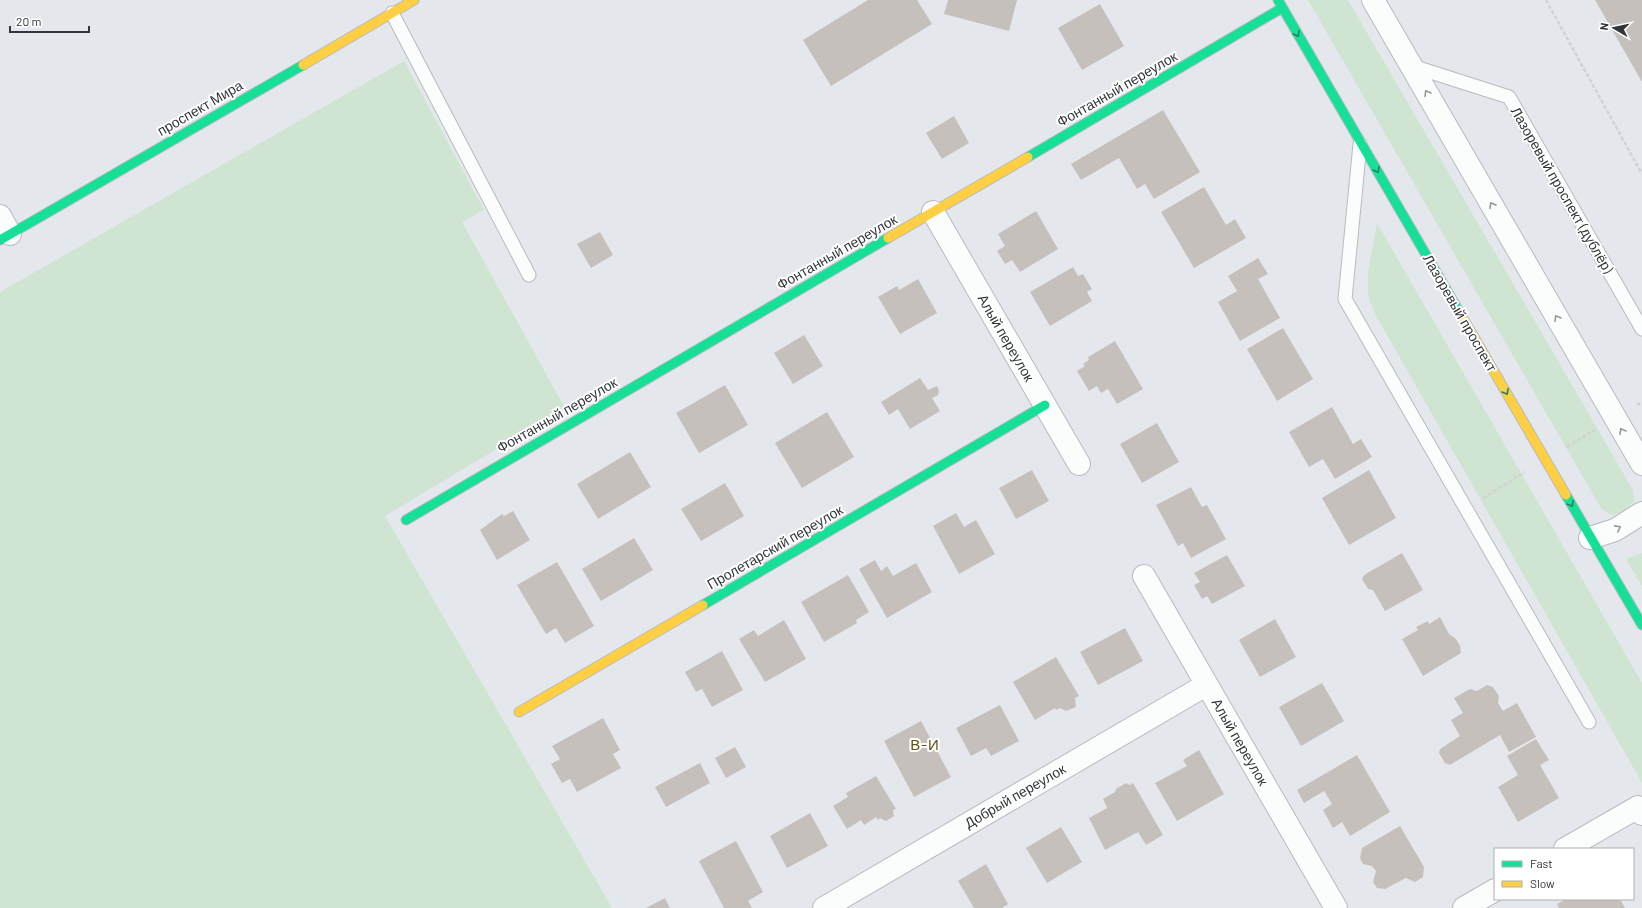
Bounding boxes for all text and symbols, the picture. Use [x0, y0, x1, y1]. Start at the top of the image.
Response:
scale bar [10, 8, 89, 34]
north arrow [1594, 8, 1634, 48]
text: 20 m [16, 14, 42, 28]
text: N [1597, 22, 1611, 31]
one-way arrow [1293, 30, 1300, 37]
street label: Фонтанный переулок [1054, 47, 1181, 130]
street label: проспект Мира [154, 76, 246, 139]
one-way arrow [1425, 90, 1432, 97]
street label: Лазоревый проспект (дублёр) [1508, 104, 1617, 276]
one-way arrow [1372, 166, 1380, 173]
one-way arrow [1490, 202, 1497, 210]
street label: Фонтанный переулок [774, 210, 901, 293]
street label: Лазоревый проспект [1420, 251, 1501, 375]
street label: Алый переулок [975, 291, 1039, 385]
one-way arrow [1555, 315, 1562, 322]
street label: Фонтанный переулок [494, 373, 621, 456]
one-way arrow [1501, 388, 1508, 395]
one-way arrow [1620, 428, 1627, 435]
street label: Пролетарский переулок [704, 500, 846, 592]
one-way arrow [1566, 500, 1573, 507]
one-way arrow [1613, 526, 1621, 533]
street label: Алый переулок [1209, 695, 1273, 789]
district label: В-И [910, 735, 940, 753]
street label: Добрый переулок [961, 759, 1069, 831]
legend [1494, 848, 1634, 900]
text: Fast [1530, 856, 1553, 870]
text: Slow [1530, 876, 1555, 890]

